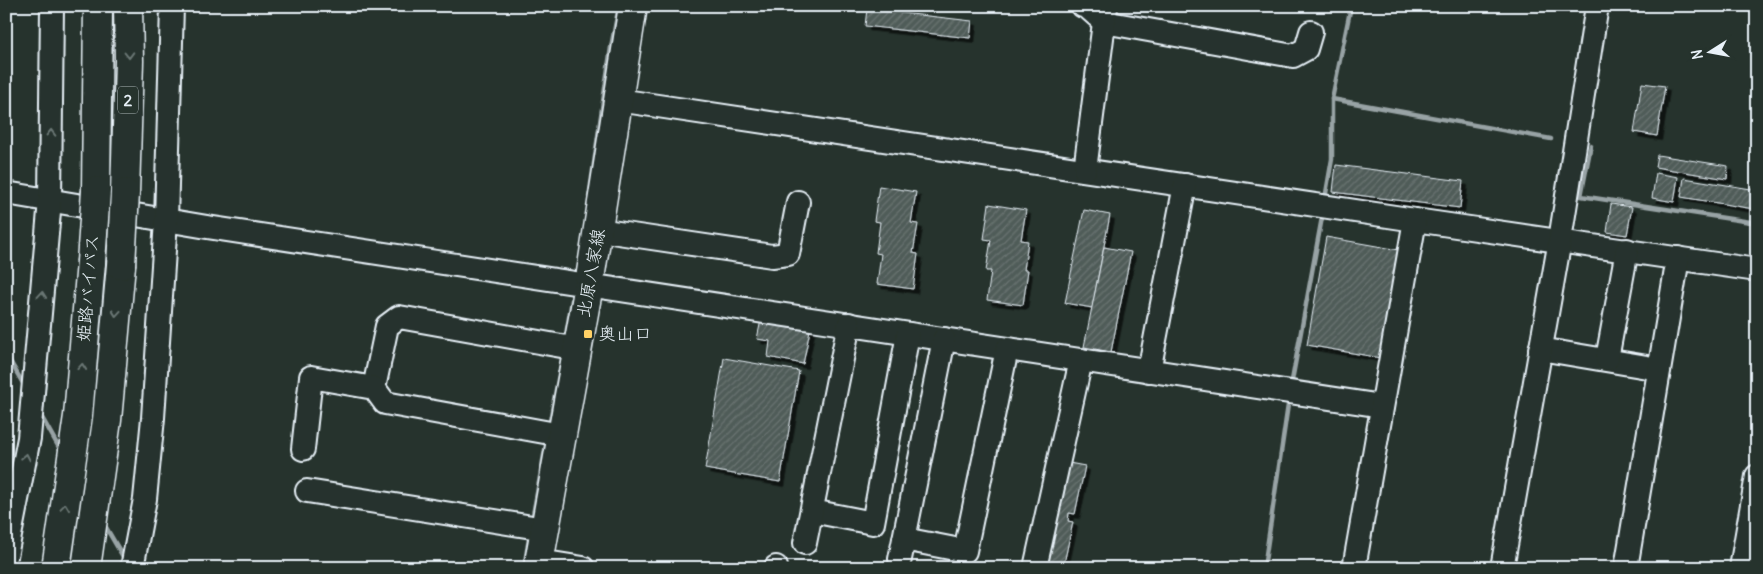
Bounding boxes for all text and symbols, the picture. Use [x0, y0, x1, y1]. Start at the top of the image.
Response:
north arrow [1686, 28, 1736, 78]
text: N [1687, 48, 1707, 61]
one-way arrow [124, 52, 134, 59]
road number: 2 [118, 86, 138, 114]
one-way arrow [46, 129, 56, 136]
street label: 北原八家線 [571, 227, 610, 319]
street label: 姫路バイパス [71, 233, 104, 343]
one-way arrow [36, 291, 47, 299]
one-way arrow [111, 310, 122, 318]
place label: 奥山口 [598, 322, 652, 345]
marker: 奥山口 [582, 328, 594, 340]
one-way arrow [76, 363, 87, 371]
one-way arrow [20, 452, 31, 461]
one-way arrow [60, 503, 70, 511]

